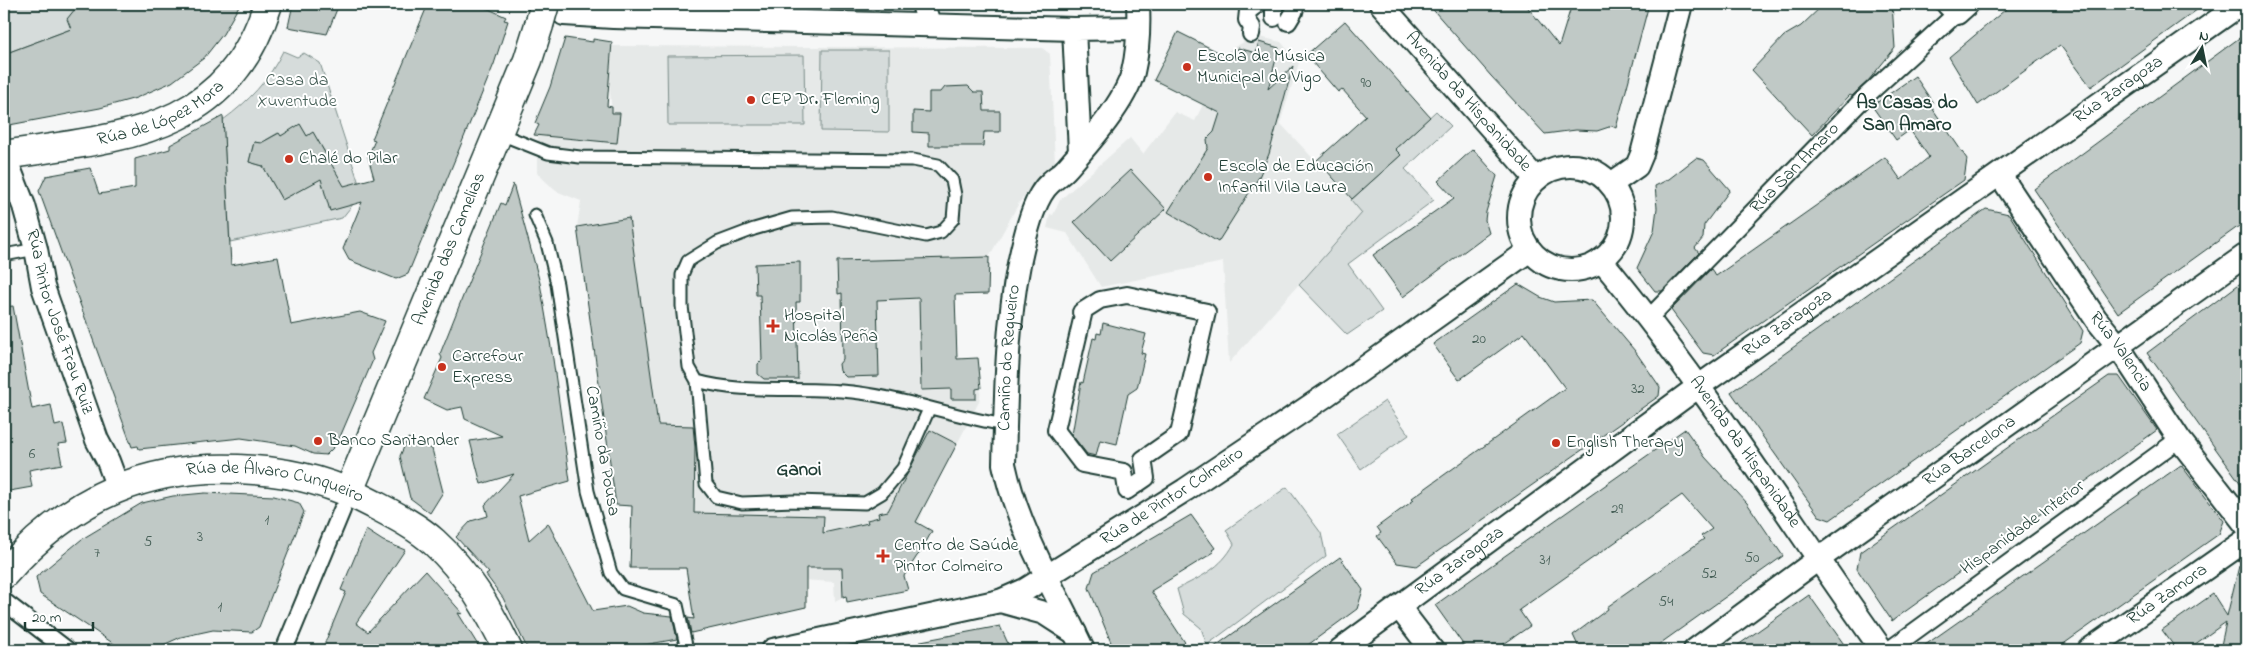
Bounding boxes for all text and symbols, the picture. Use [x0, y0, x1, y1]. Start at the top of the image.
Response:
north arrow [2178, 22, 2228, 72]
street label: Avenida da Hispanidade [1398, 26, 1538, 179]
text: N [2198, 26, 2210, 48]
place label: Escola de Música Municipal de Vigo [1197, 44, 1325, 92]
street label: Rúa Zaragoza [2068, 50, 2169, 131]
marker: Escola de Música Municipal de Vigo [1181, 61, 1193, 73]
park label: Casa da Xuventude [257, 68, 338, 115]
house number: 90 [1361, 72, 1372, 94]
street label: Rúa de López Mora [95, 75, 231, 153]
place label: CEP Dr. Fleming [761, 87, 880, 114]
district label: As Casas do San Amaro [1856, 90, 1958, 139]
marker: CEP Dr. Fleming [745, 94, 757, 106]
street label: Rúa San Amaro [1744, 117, 1846, 220]
place label: Chalé do Pilar [299, 146, 398, 172]
marker: Chalé do Pilar [283, 153, 295, 165]
place label: Escola de Educación Infantil Vila Laura [1218, 154, 1373, 201]
street label: Avenida das Camelias [406, 169, 493, 330]
marker: Escola de Educación Infantil Vila Laura [1202, 171, 1214, 183]
street label: Rúa Pintor José Frau Ruiz [18, 226, 100, 418]
street label: Camiño do Regueiro [992, 283, 1028, 431]
street label: Rúa Zaragoza [1737, 283, 1838, 364]
place label: Hospital Nicolás Peña [784, 303, 878, 350]
street label: Rúa Valencia [2082, 307, 2158, 397]
marker: Hospital Nicolás Peña [766, 319, 780, 333]
house number: 20 [1472, 328, 1486, 350]
place label: Carrefour Express [452, 344, 524, 391]
marker: Carrefour Express [436, 361, 448, 373]
street label: Avenida da Hispanidade [1682, 371, 1807, 534]
house number: 32 [1631, 378, 1645, 400]
street label: Camiño da Pousa [578, 384, 626, 518]
street label: Rúa Barcelona [1918, 409, 2022, 494]
place label: Banco Santander [327, 428, 460, 454]
place label: English Therapy [1566, 430, 1684, 457]
marker: Banco Santander [312, 435, 324, 447]
marker: English Therapy [1550, 437, 1562, 449]
street label: Rúa de Pintor Colmeiro [1096, 441, 1249, 553]
house number: 6 [29, 443, 36, 465]
street label: Rúa de Álvaro Cunqueiro [185, 456, 368, 510]
district label: Ganoi [777, 457, 821, 484]
street label: Hispanidade Interior [1955, 474, 2091, 582]
house number: 29 [1611, 498, 1623, 520]
house number: 1 [265, 509, 270, 531]
street label: Rúa Zaragoza [1410, 520, 1510, 603]
house number: 3 [197, 526, 203, 548]
house number: 5 [144, 531, 153, 553]
place label: Centro de Saúde Pintor Colmeiro [894, 533, 1020, 580]
house number: 7 [94, 542, 100, 564]
house number: 50 [1744, 547, 1760, 569]
marker: Centro de Saúde Pintor Colmeiro [876, 549, 890, 563]
house number: 31 [1540, 549, 1551, 571]
street label: Rúa Zamora [2122, 558, 2213, 632]
house number: 52 [1701, 563, 1718, 585]
house number: 54 [1659, 591, 1673, 613]
house number: 1 [218, 596, 223, 618]
scale bar [25, 599, 92, 631]
text: 20 m [32, 607, 62, 629]

